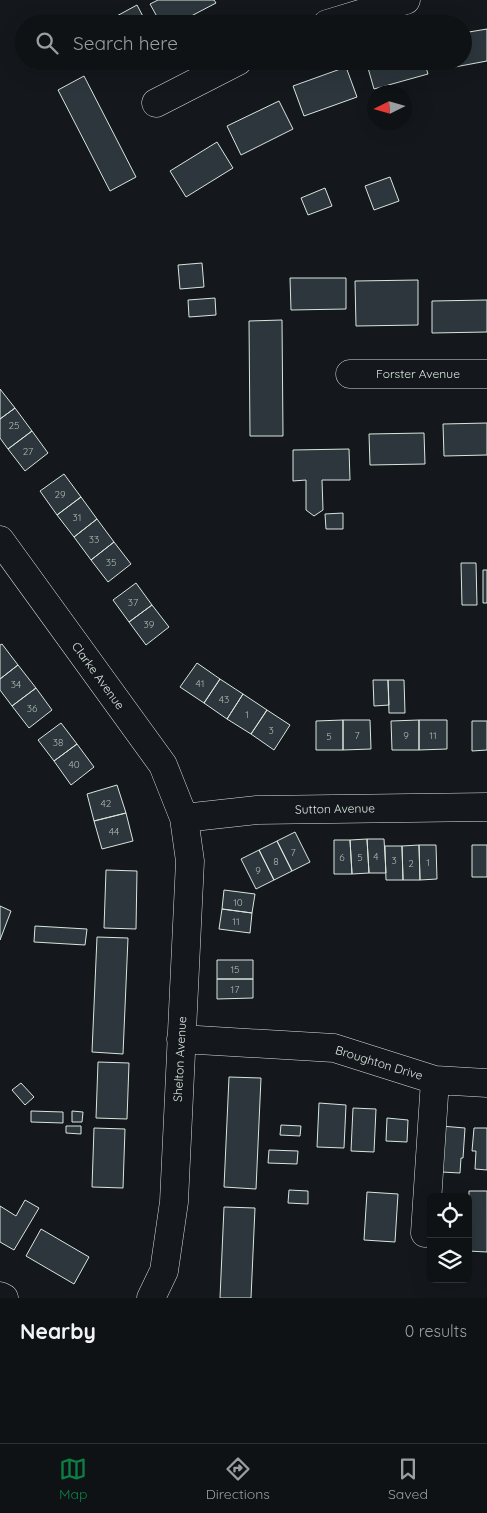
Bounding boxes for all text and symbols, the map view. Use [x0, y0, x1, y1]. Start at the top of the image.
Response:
search box [15, 15, 472, 70]
icon: search [33, 29, 61, 57]
text: Search here [73, 31, 178, 55]
north arrow [367, 85, 412, 130]
street label: Forster Avenue [376, 366, 460, 381]
house number: 25 [9, 419, 20, 432]
house number: 27 [23, 445, 33, 458]
house number: 29 [54, 488, 66, 501]
house number: 31 [73, 511, 81, 524]
house number: 33 [89, 533, 99, 546]
house number: 35 [106, 556, 116, 569]
house number: 37 [128, 596, 138, 609]
house number: 39 [144, 618, 155, 631]
street label: Clarke Avenue [69, 639, 128, 713]
house number: 41 [196, 677, 204, 690]
house number: 34 [11, 678, 21, 691]
house number: 43 [219, 693, 229, 706]
house number: 36 [27, 702, 38, 715]
house number: 1 [245, 708, 249, 721]
house number: 3 [268, 724, 274, 737]
house number: 7 [354, 729, 360, 742]
house number: 9 [403, 729, 409, 742]
house number: 11 [429, 729, 437, 742]
house number: 5 [326, 730, 332, 743]
house number: 38 [53, 736, 63, 749]
house number: 40 [68, 758, 80, 771]
house number: 42 [101, 797, 112, 810]
street label: Sutton Avenue [295, 800, 375, 817]
house number: 44 [109, 825, 119, 838]
house number: 7 [290, 846, 296, 859]
house number: 4 [373, 850, 379, 863]
house number: 6 [339, 851, 345, 864]
house number: 5 [357, 851, 363, 864]
house number: 3 [391, 854, 397, 867]
house number: 8 [273, 855, 279, 868]
house number: 1 [426, 856, 430, 869]
house number: 2 [408, 857, 414, 870]
house number: 9 [255, 864, 261, 877]
house number: 10 [233, 896, 243, 909]
house number: 11 [232, 915, 240, 928]
house number: 15 [230, 963, 240, 976]
house number: 17 [231, 983, 239, 996]
street label: Shelton Avenue [170, 1016, 189, 1102]
street label: Broughton Drive [334, 1042, 425, 1083]
map controls [427, 1193, 472, 1283]
button: locate [427, 1193, 472, 1238]
button: layers [427, 1238, 472, 1283]
text: Nearby [20, 1318, 96, 1344]
text: 0 results [405, 1321, 467, 1341]
tab: Map [59, 1455, 88, 1503]
tab: Directions [206, 1455, 270, 1503]
tab: Saved [388, 1455, 428, 1503]

